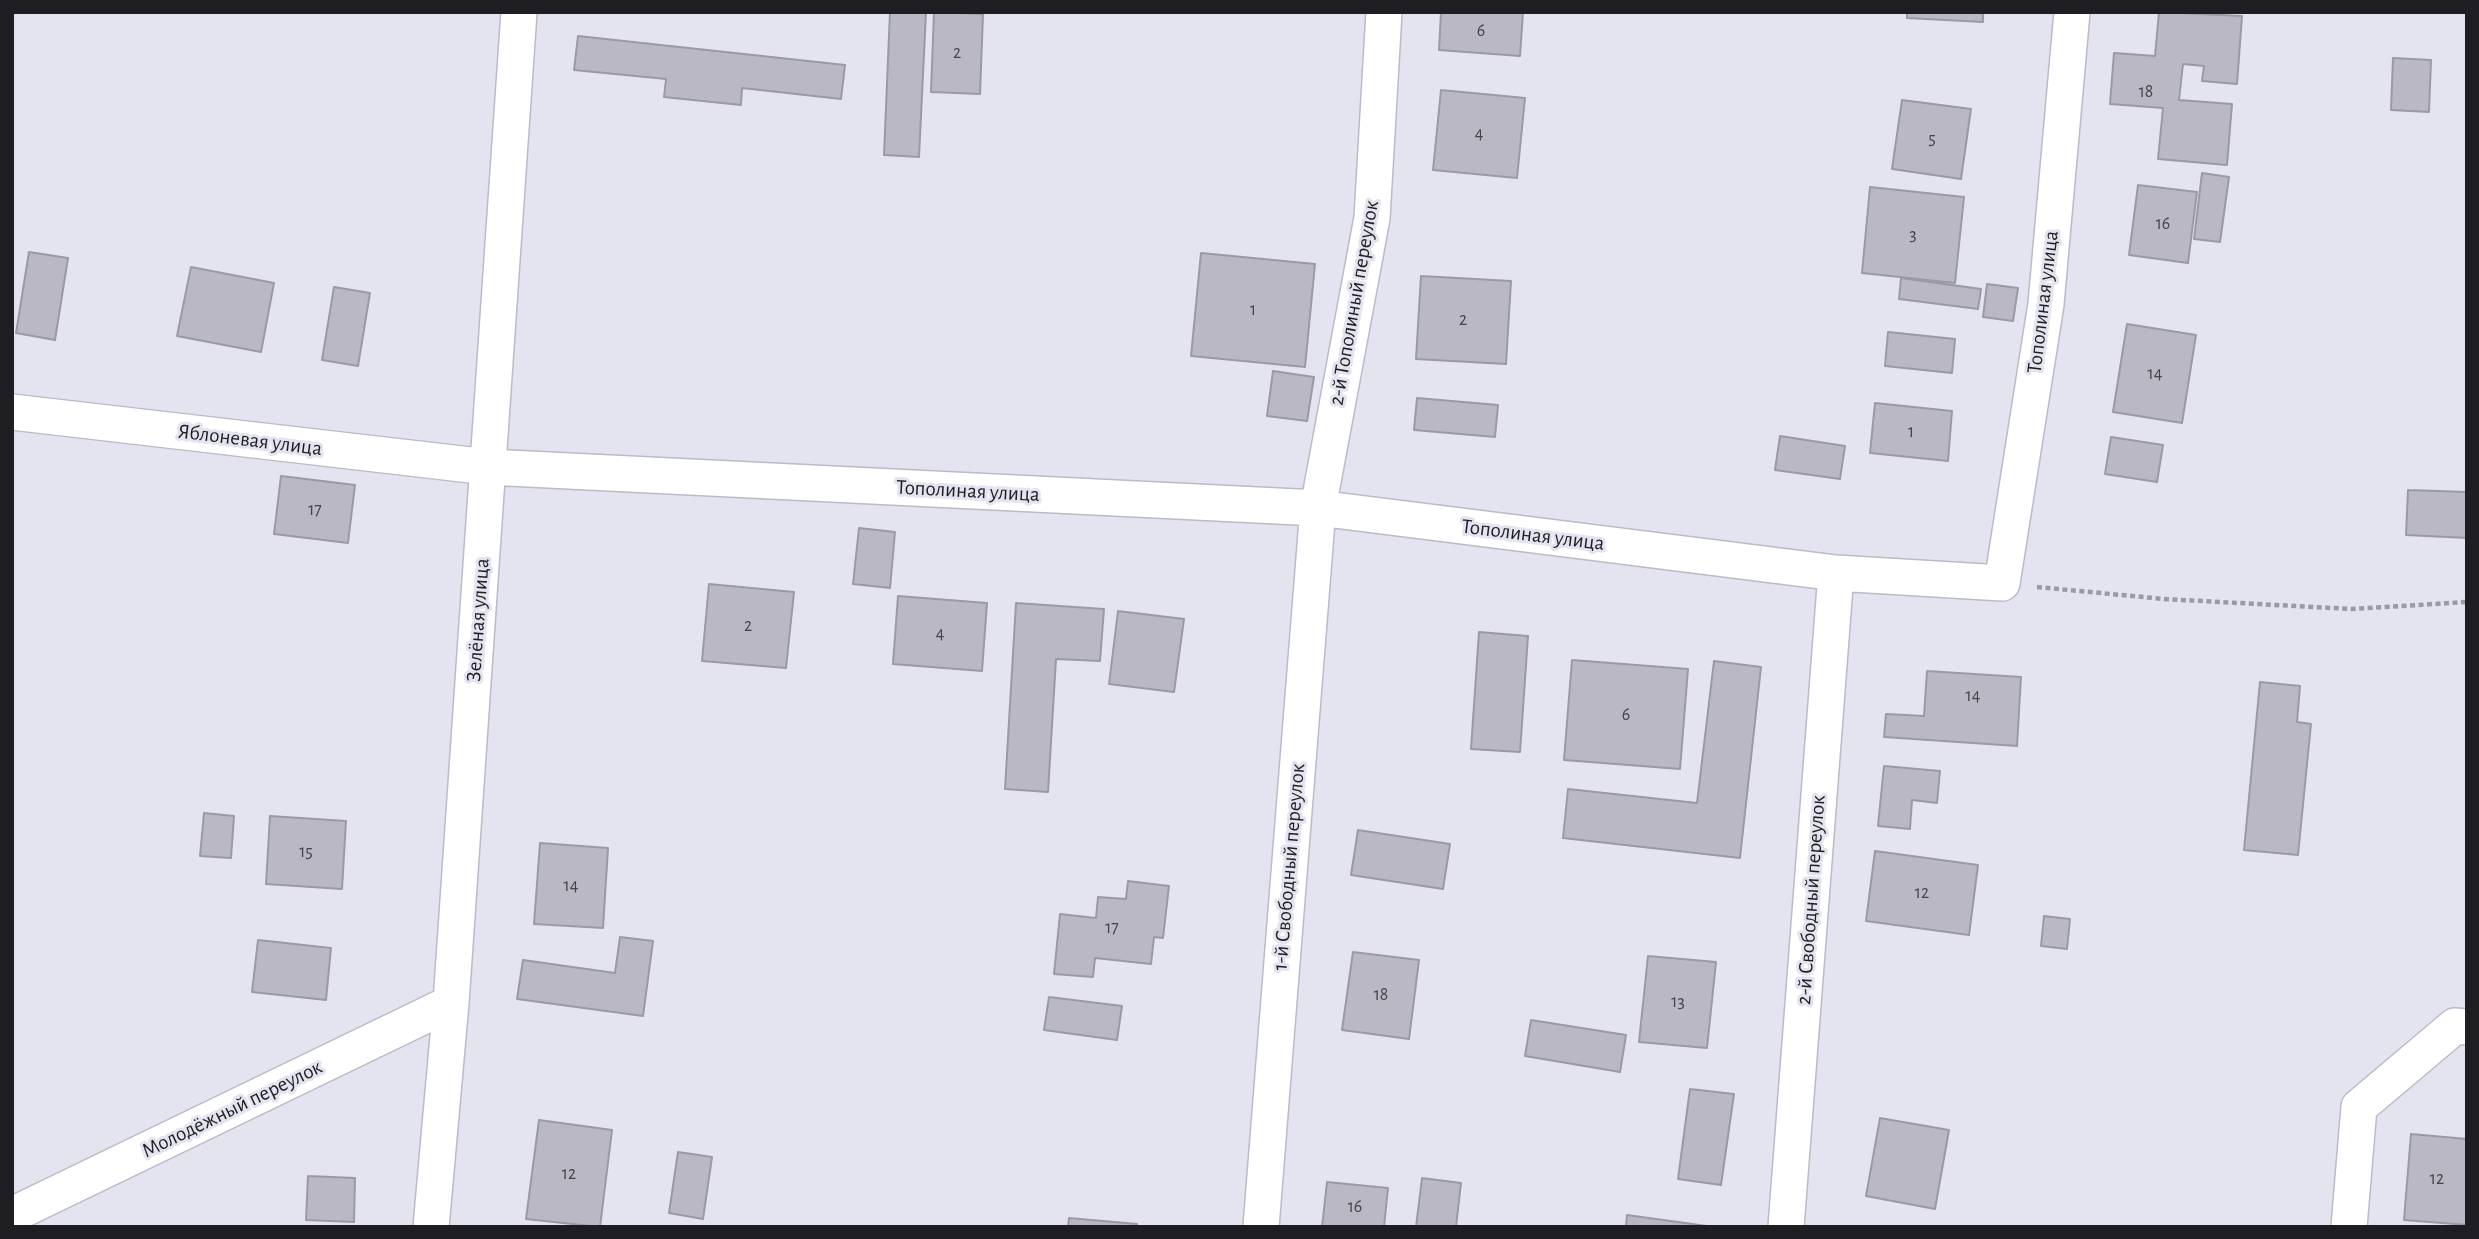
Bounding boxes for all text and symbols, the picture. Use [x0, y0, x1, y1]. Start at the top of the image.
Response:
house number: 6 [1477, 20, 1485, 42]
house number: 2 [953, 42, 961, 64]
house number: 18 [2139, 81, 2153, 103]
house number: 4 [1475, 123, 1483, 145]
house number: 5 [1928, 128, 1936, 150]
street label: 2-й Тополиный переулок [1324, 199, 1384, 407]
house number: 16 [2156, 213, 2170, 235]
house number: 3 [1909, 224, 1917, 246]
street label: Тополиная улица [2022, 229, 2064, 375]
house number: 1 [1250, 299, 1256, 321]
house number: 2 [1459, 309, 1467, 331]
house number: 14 [2148, 363, 2162, 385]
street label: Яблоневая улица [177, 419, 323, 461]
house number: 1 [1908, 421, 1914, 443]
street label: Тополиная улица [896, 475, 1040, 507]
house number: 17 [308, 499, 322, 521]
street label: Тополиная улица [1460, 514, 1606, 556]
street label: Зелёная улица [461, 557, 495, 683]
house number: 2 [744, 615, 752, 637]
house number: 4 [936, 623, 944, 645]
house number: 14 [1966, 685, 1980, 707]
house number: 6 [1622, 704, 1630, 726]
street label: 1-й Свободный переулок [1267, 763, 1311, 971]
street label: 2-й Свободный переулок [1791, 794, 1831, 1006]
house number: 15 [299, 841, 313, 863]
house number: 14 [564, 875, 578, 897]
house number: 12 [1915, 882, 1929, 904]
house number: 17 [1105, 917, 1119, 939]
house number: 18 [1374, 984, 1388, 1006]
house number: 13 [1671, 991, 1685, 1013]
street label: Молодёжный переулок [138, 1054, 326, 1164]
house number: 12 [562, 1163, 576, 1185]
house number: 12 [2430, 1168, 2444, 1190]
house number: 16 [1348, 1196, 1362, 1218]

